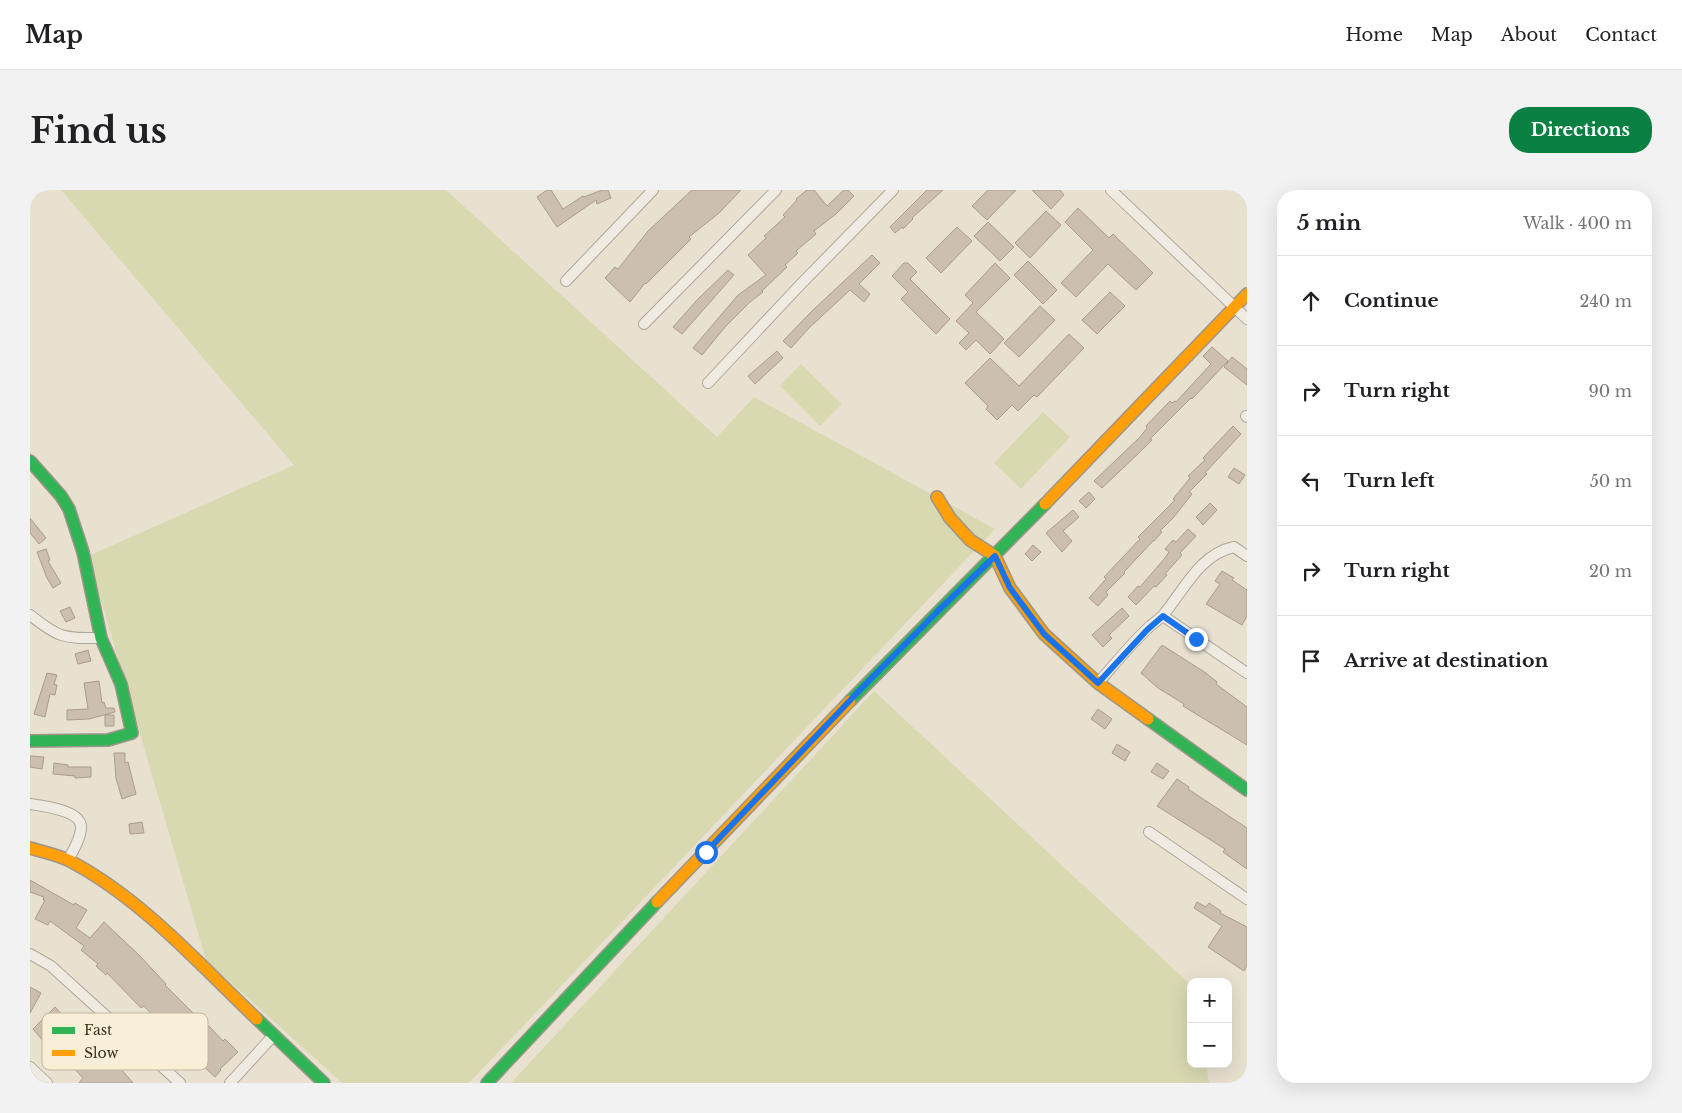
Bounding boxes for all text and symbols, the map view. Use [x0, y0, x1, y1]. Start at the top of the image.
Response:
text: Map [25, 20, 83, 49]
text: Home [1345, 24, 1403, 46]
text: Map [1431, 24, 1473, 46]
text: About [1501, 24, 1557, 46]
text: Contact [1585, 24, 1657, 46]
button: Directions [1509, 107, 1652, 153]
text: Find us [30, 109, 167, 152]
text: 5 min [1297, 210, 1361, 236]
text: Walk · 400 m [1523, 213, 1632, 233]
icon: ahead [1297, 287, 1325, 315]
text: Continue [1344, 289, 1439, 312]
text: 240 m [1580, 291, 1632, 311]
icon: right [1297, 377, 1325, 405]
text: Turn right [1344, 379, 1450, 402]
text: 90 m [1589, 381, 1632, 401]
icon: left [1297, 467, 1325, 495]
text: Turn left [1344, 469, 1435, 492]
text: 50 m [1590, 471, 1632, 491]
icon: right [1297, 557, 1325, 585]
text: Turn right [1344, 559, 1450, 582]
text: 20 m [1589, 561, 1632, 581]
route end [1185, 628, 1208, 651]
icon: arrive [1297, 647, 1325, 675]
text: Arrive at destination [1344, 649, 1548, 672]
route start [695, 841, 718, 864]
map controls [1187, 978, 1232, 1068]
button: + [1187, 978, 1232, 1023]
legend [42, 1013, 208, 1070]
text: Fast [84, 1021, 113, 1039]
button: − [1187, 1023, 1232, 1068]
text: Slow [84, 1044, 118, 1062]

